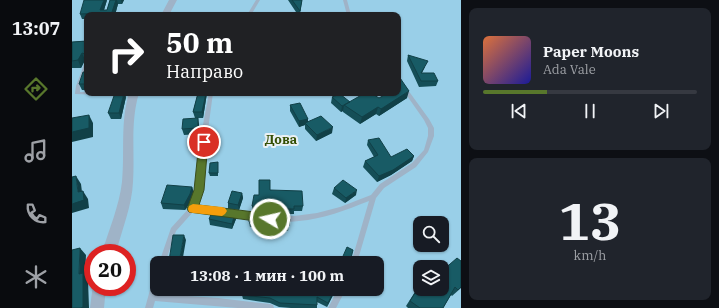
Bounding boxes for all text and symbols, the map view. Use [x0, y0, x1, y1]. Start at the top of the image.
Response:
text: 13:07 [12, 17, 60, 40]
text: 50 m [166, 24, 233, 61]
icon: right [100, 28, 152, 80]
text: Paper Moons [543, 42, 639, 61]
text: Направо [166, 60, 243, 83]
text: Ada Vale [543, 61, 596, 78]
icon: directions [22, 75, 50, 103]
icon: previous [508, 100, 530, 122]
icon: pause [579, 100, 601, 122]
icon: next [650, 100, 672, 122]
pin [187, 125, 221, 159]
icon: arrive [193, 131, 215, 153]
district label: Дова [265, 131, 298, 148]
icon: music [22, 137, 50, 165]
text: 13 [559, 187, 621, 254]
position arrow [249, 198, 291, 240]
icon: phone [22, 200, 50, 228]
map controls [413, 216, 449, 296]
button: search [413, 216, 449, 252]
speed limit sign: 20 [84, 244, 136, 296]
text: km/h [574, 247, 606, 264]
button: layers [413, 260, 449, 296]
icon: climate [22, 263, 50, 291]
text: 13:08 · 1 мин · 100 m [190, 266, 344, 285]

